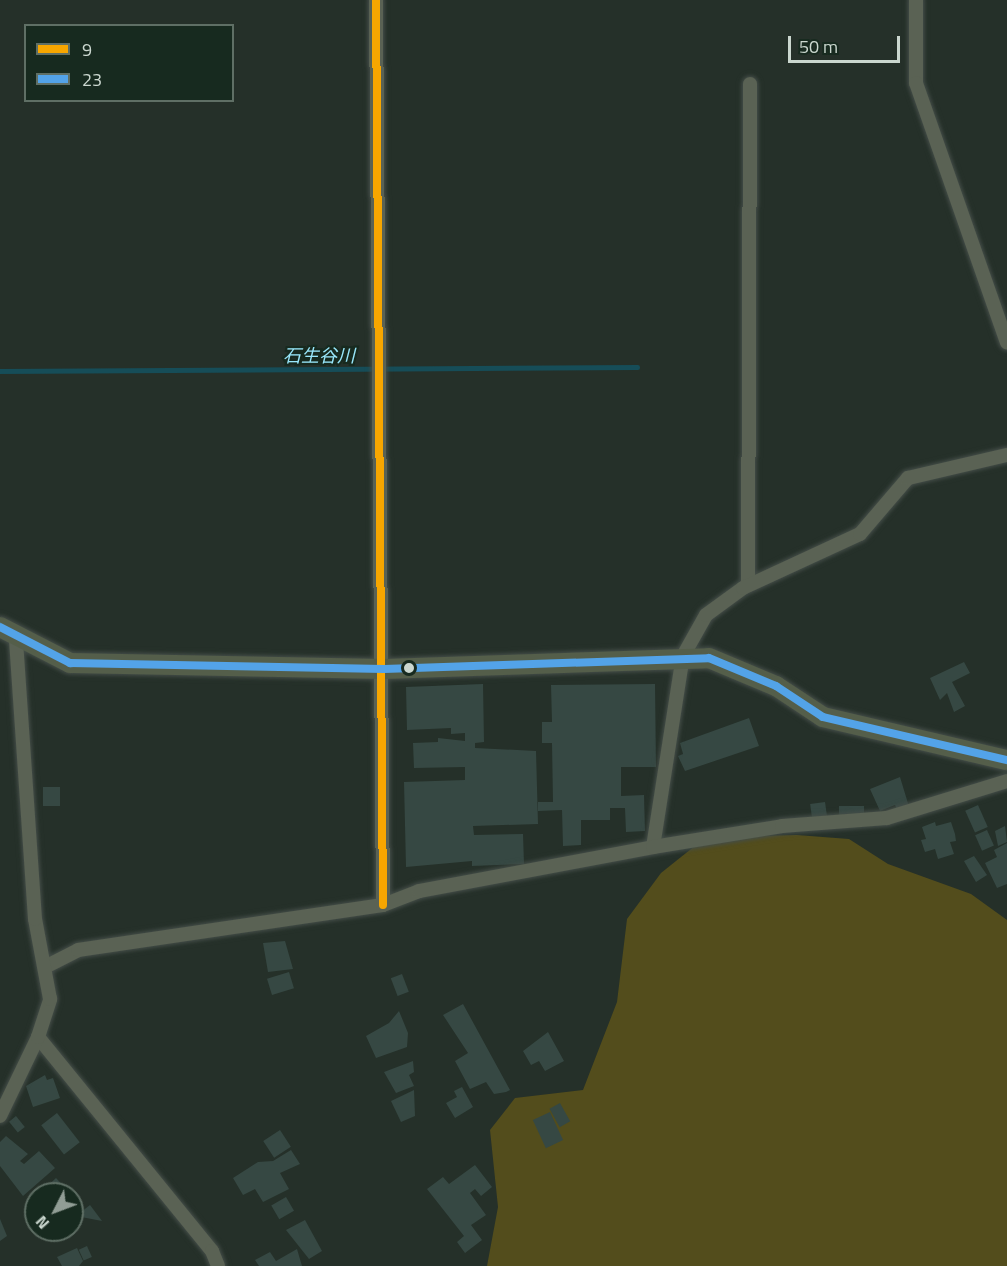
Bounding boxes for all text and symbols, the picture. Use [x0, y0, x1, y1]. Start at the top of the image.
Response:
legend [24, 24, 234, 102]
scale bar [791, 24, 904, 62]
text: 50 m [799, 33, 838, 60]
text: 9 [82, 36, 92, 63]
text: 23 [82, 66, 102, 93]
water label: 石生谷川 [283, 345, 355, 367]
unlabelled marker [403, 662, 415, 674]
north arrow [24, 1182, 84, 1242]
text: N [29, 1211, 55, 1235]

